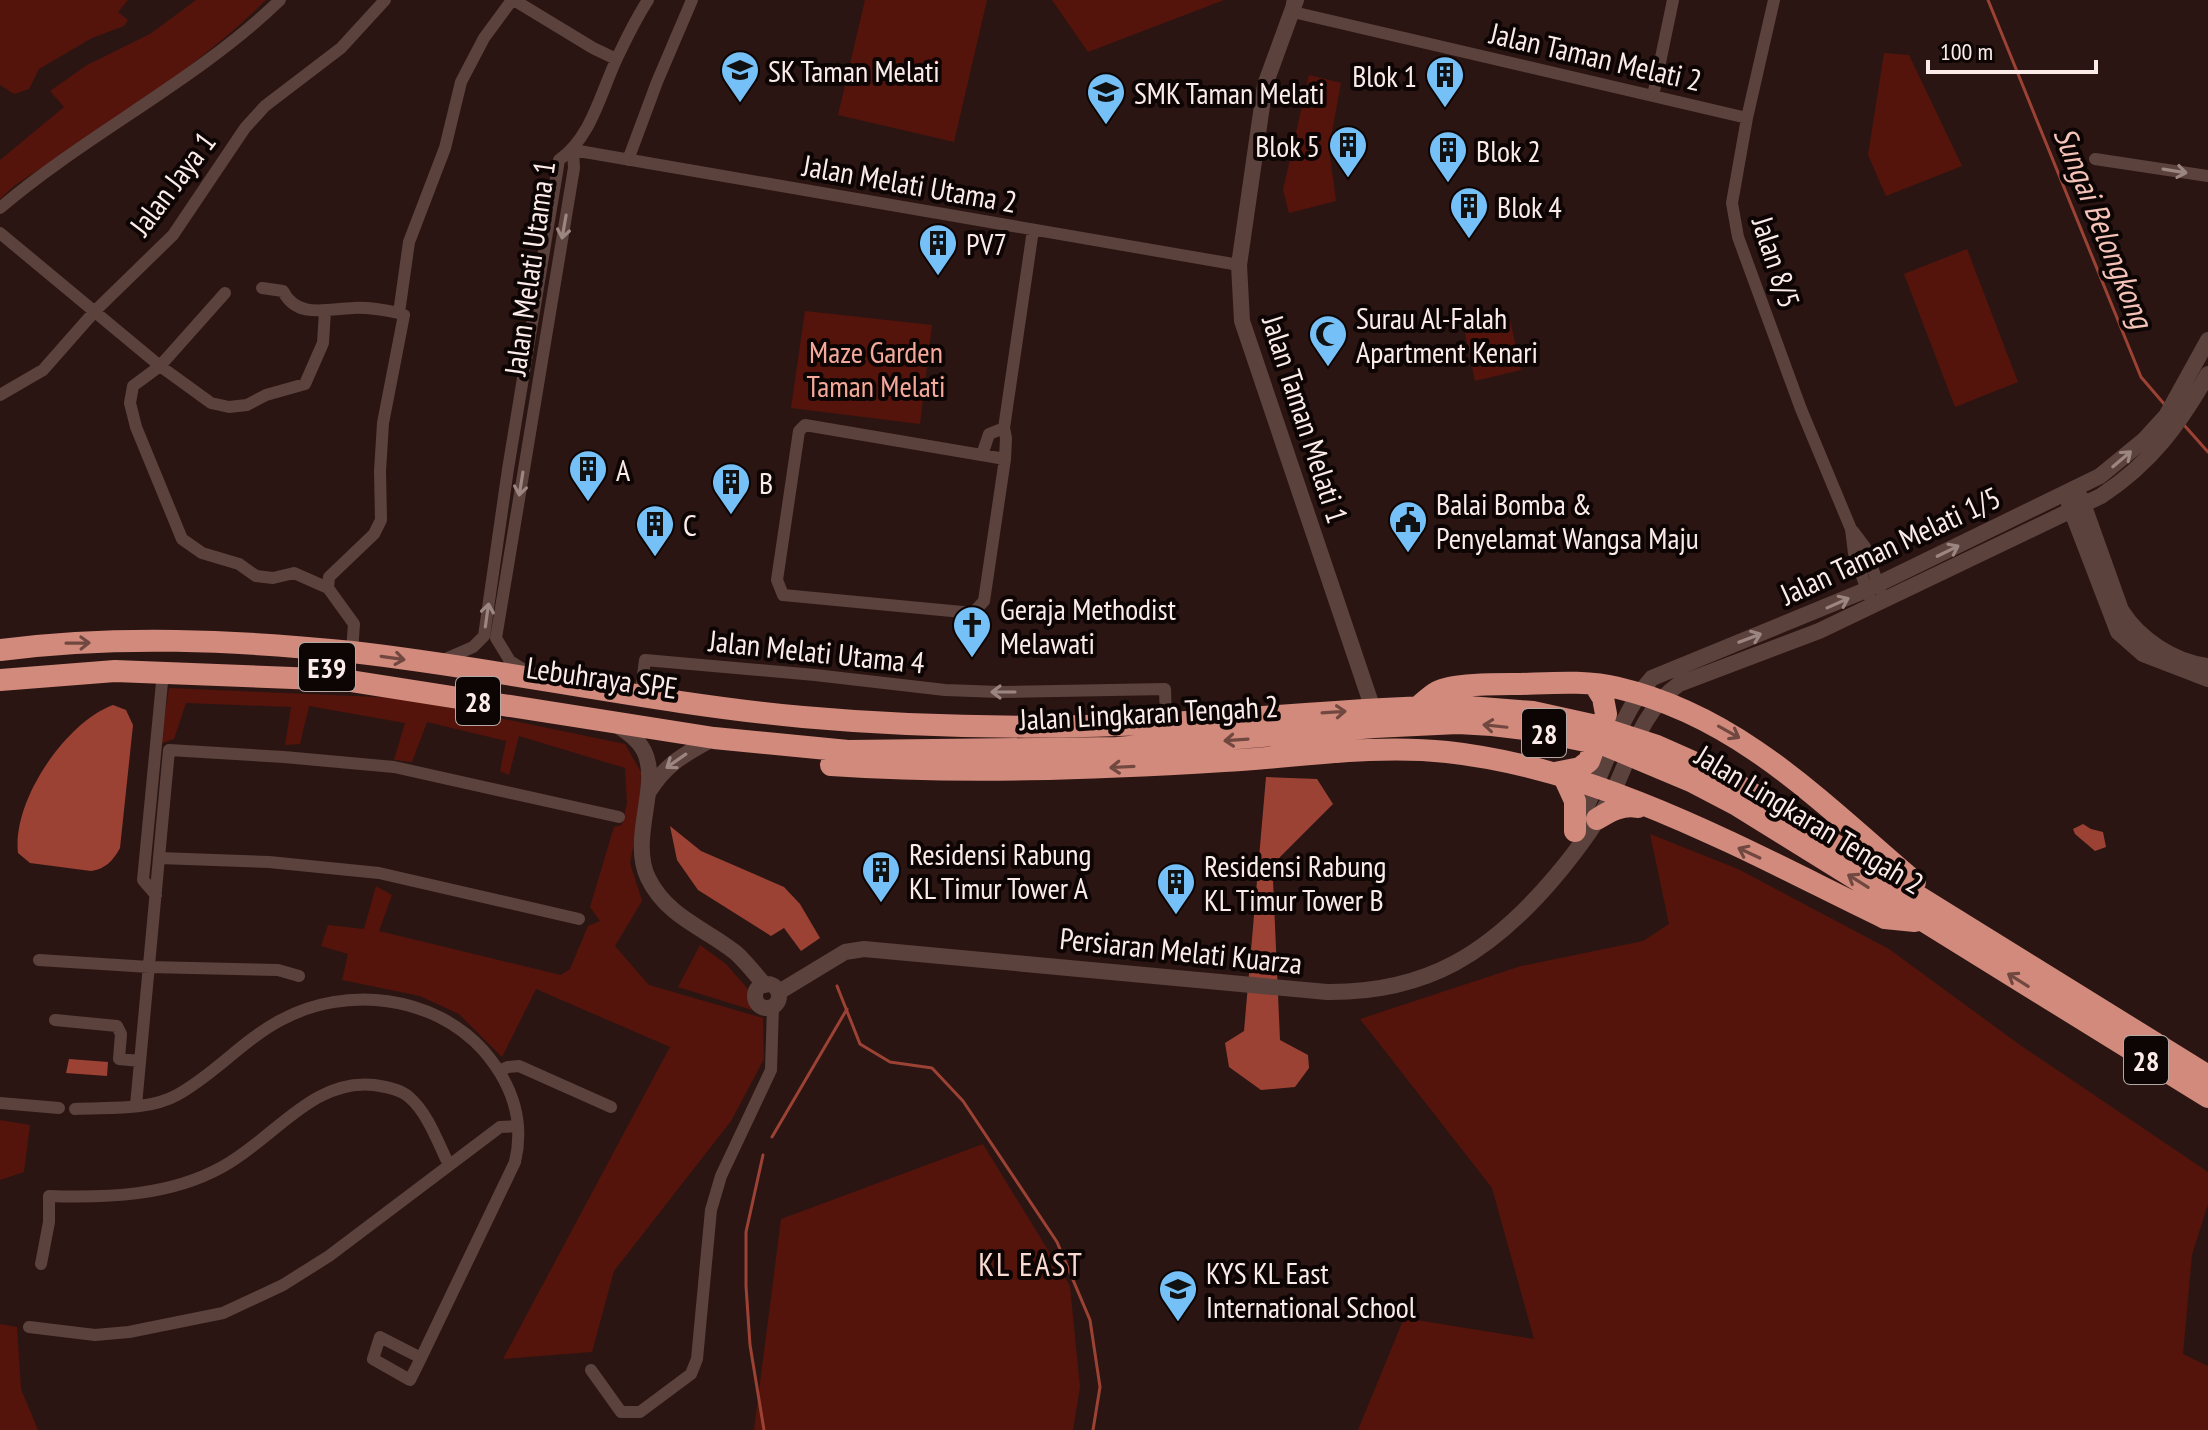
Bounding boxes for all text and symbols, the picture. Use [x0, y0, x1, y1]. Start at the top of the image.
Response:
street label: Jalan Taman Melati 2 [1485, 12, 1706, 99]
scale bar [1928, 24, 2096, 74]
text: 100 m [1940, 36, 1993, 67]
school or university icon: SK Taman Melati [719, 49, 761, 104]
place label: SK Taman Melati [768, 51, 940, 90]
building icon: Blok 1 [1424, 54, 1466, 109]
place label: Blok 1 [1352, 56, 1417, 95]
school or university icon: SMK Taman Melati [1085, 71, 1127, 126]
place label: SMK Taman Melati [1134, 73, 1325, 112]
water label: Sungai Belongkong [2045, 120, 2164, 336]
street label: Jalan Jaya 1 [120, 123, 224, 244]
building icon: Blok 5 [1327, 124, 1369, 179]
place label: Blok 5 [1255, 126, 1320, 165]
building icon: Blok 2 [1427, 129, 1469, 184]
place label: Blok 2 [1476, 131, 1541, 170]
street label: Jalan Melati Utama 2 [799, 145, 1020, 221]
street label: Jalan Melati Utama 1 [494, 158, 563, 379]
one-way arrow [2162, 164, 2188, 179]
building icon: Blok 4 [1448, 185, 1490, 240]
place label: Blok 4 [1497, 187, 1562, 226]
street label: Jalan 8/5 [1744, 211, 1810, 313]
one-way arrow [556, 214, 571, 239]
building icon: PV7 [917, 222, 959, 277]
place label: PV7 [966, 224, 1007, 263]
place label: Surau Al-Falah Apartment Kenari [1356, 298, 1538, 371]
street label: Jalan Taman Melati 1 [1254, 309, 1358, 528]
mosque icon: Surau Al-Falah Apartment Kenari [1307, 313, 1349, 368]
park label: Maze Garden Taman Melati [806, 332, 946, 405]
building icon: A [567, 448, 609, 503]
place label: A [616, 450, 631, 489]
one-way arrow [2111, 450, 2132, 468]
building icon: B [710, 461, 752, 516]
place label: B [759, 463, 773, 502]
one-way arrow [513, 470, 528, 496]
street label: Jalan Taman Melati 1/5 [1773, 477, 2006, 613]
place label: Balai Bomba & Penyelamat Wangsa Maju [1436, 484, 1699, 557]
public building icon: Balai Bomba & Penyelamat Wangsa Maju [1387, 499, 1429, 554]
building icon: C [634, 503, 676, 558]
place label: C [683, 505, 697, 544]
one-way arrow [1936, 543, 1960, 558]
place label: Geraja Methodist Melawati [1000, 589, 1177, 662]
one-way arrow [1825, 594, 1850, 609]
one-way arrow [480, 603, 495, 628]
church icon: Geraja Methodist Melawati [951, 604, 993, 659]
street label: Jalan Melati Utama 4 [706, 620, 927, 682]
one-way arrow [1737, 630, 1762, 644]
one-way arrow [64, 635, 91, 651]
road number: E39 [299, 643, 355, 691]
street label: Lebuhraya SPE [524, 647, 680, 707]
one-way arrow [380, 651, 405, 666]
road number: 28 [456, 677, 500, 725]
one-way arrow [990, 684, 1017, 700]
street label: Jalan Lingkaran Tengah 2 [1017, 686, 1280, 738]
one-way arrow [1320, 704, 1347, 719]
road number: 28 [1522, 709, 1566, 757]
one-way arrow [1482, 719, 1509, 734]
one-way arrow [1717, 725, 1740, 741]
one-way arrow [1223, 733, 1250, 748]
street label: Jalan Lingkaran Tengah 2 [1688, 735, 1931, 903]
one-way arrow [665, 753, 687, 769]
one-way arrow [1109, 760, 1136, 775]
place label: Residensi Rabung KL Timur Tower A [909, 834, 1091, 907]
one-way arrow [1738, 845, 1762, 860]
place label: Residensi Rabung KL Timur Tower B [1204, 846, 1386, 919]
building icon: Residensi Rabung KL Timur Tower A [860, 849, 902, 904]
building icon: Residensi Rabung KL Timur Tower B [1155, 861, 1197, 916]
one-way arrow [1847, 873, 1870, 889]
street label: Persiaran Melati Kuarza [1058, 918, 1304, 982]
one-way arrow [2007, 972, 2030, 988]
road number: 28 [2124, 1036, 2168, 1084]
district label: KL EAST [978, 1243, 1084, 1285]
place label: KYS KL East International School [1206, 1253, 1416, 1326]
school or university icon: KYS KL East International School [1157, 1268, 1199, 1323]

